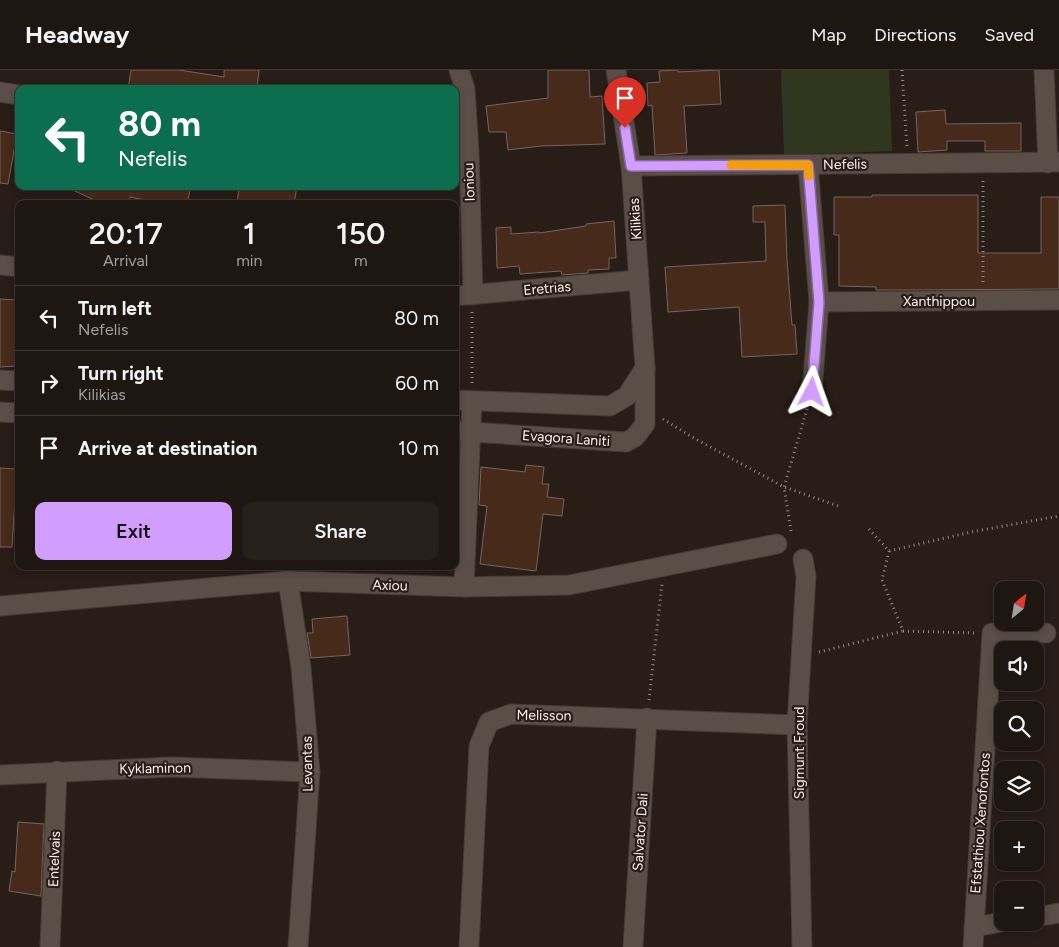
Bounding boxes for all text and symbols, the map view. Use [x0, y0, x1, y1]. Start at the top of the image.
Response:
text: Headway [25, 20, 129, 49]
text: Map [811, 24, 846, 46]
text: Directions [874, 24, 956, 46]
text: Saved [984, 24, 1034, 46]
pin [604, 77, 646, 128]
icon: arrive [611, 84, 639, 112]
text: 80 m [118, 103, 201, 145]
icon: left [35, 105, 100, 170]
text: Nefelis [118, 145, 187, 172]
street label: Nefelis [823, 156, 867, 173]
street label: Ioniou [460, 162, 479, 202]
street label: Kilikias [626, 198, 645, 240]
text: 20:17 [89, 215, 163, 252]
text: 1 [243, 215, 256, 252]
text: 150 [336, 215, 385, 252]
text: Arrival [103, 251, 148, 270]
text: min [236, 251, 262, 270]
text: m [354, 251, 368, 270]
street label: Eretrias [523, 278, 571, 299]
street label: Xanthippou [903, 293, 975, 310]
text: Turn left [78, 297, 152, 320]
icon: left [35, 304, 63, 332]
text: 80 m [394, 307, 439, 330]
text: Nefelis [78, 320, 128, 339]
text: Turn right [78, 362, 164, 385]
position arrow [785, 365, 837, 417]
icon: right [35, 369, 63, 397]
text: 60 m [395, 372, 439, 395]
text: Kilikias [78, 385, 126, 404]
street label: Evagora Laniti [521, 427, 611, 450]
icon: arrive [35, 434, 63, 462]
text: Arrive at destination [78, 437, 257, 460]
text: 10 m [398, 437, 439, 460]
button: Exit [35, 502, 232, 560]
button: Share [242, 502, 439, 560]
street label: Axiou [372, 576, 408, 595]
north arrow [994, 581, 1044, 631]
map controls [994, 581, 1044, 931]
button: sound [994, 641, 1044, 691]
button: search [994, 701, 1044, 751]
street label: Melisson [516, 707, 572, 724]
street label: Sigmunt Froud [791, 707, 808, 799]
street label: Levantas [299, 736, 316, 792]
street label: Efstathiou Xenofontos [967, 752, 994, 894]
street label: Kyklaminon [119, 759, 191, 778]
button: layers [994, 761, 1044, 811]
street label: Salvator Dali [629, 793, 652, 871]
button: + [994, 821, 1044, 871]
street label: Entelvais [45, 831, 64, 887]
button: − [994, 881, 1044, 931]

